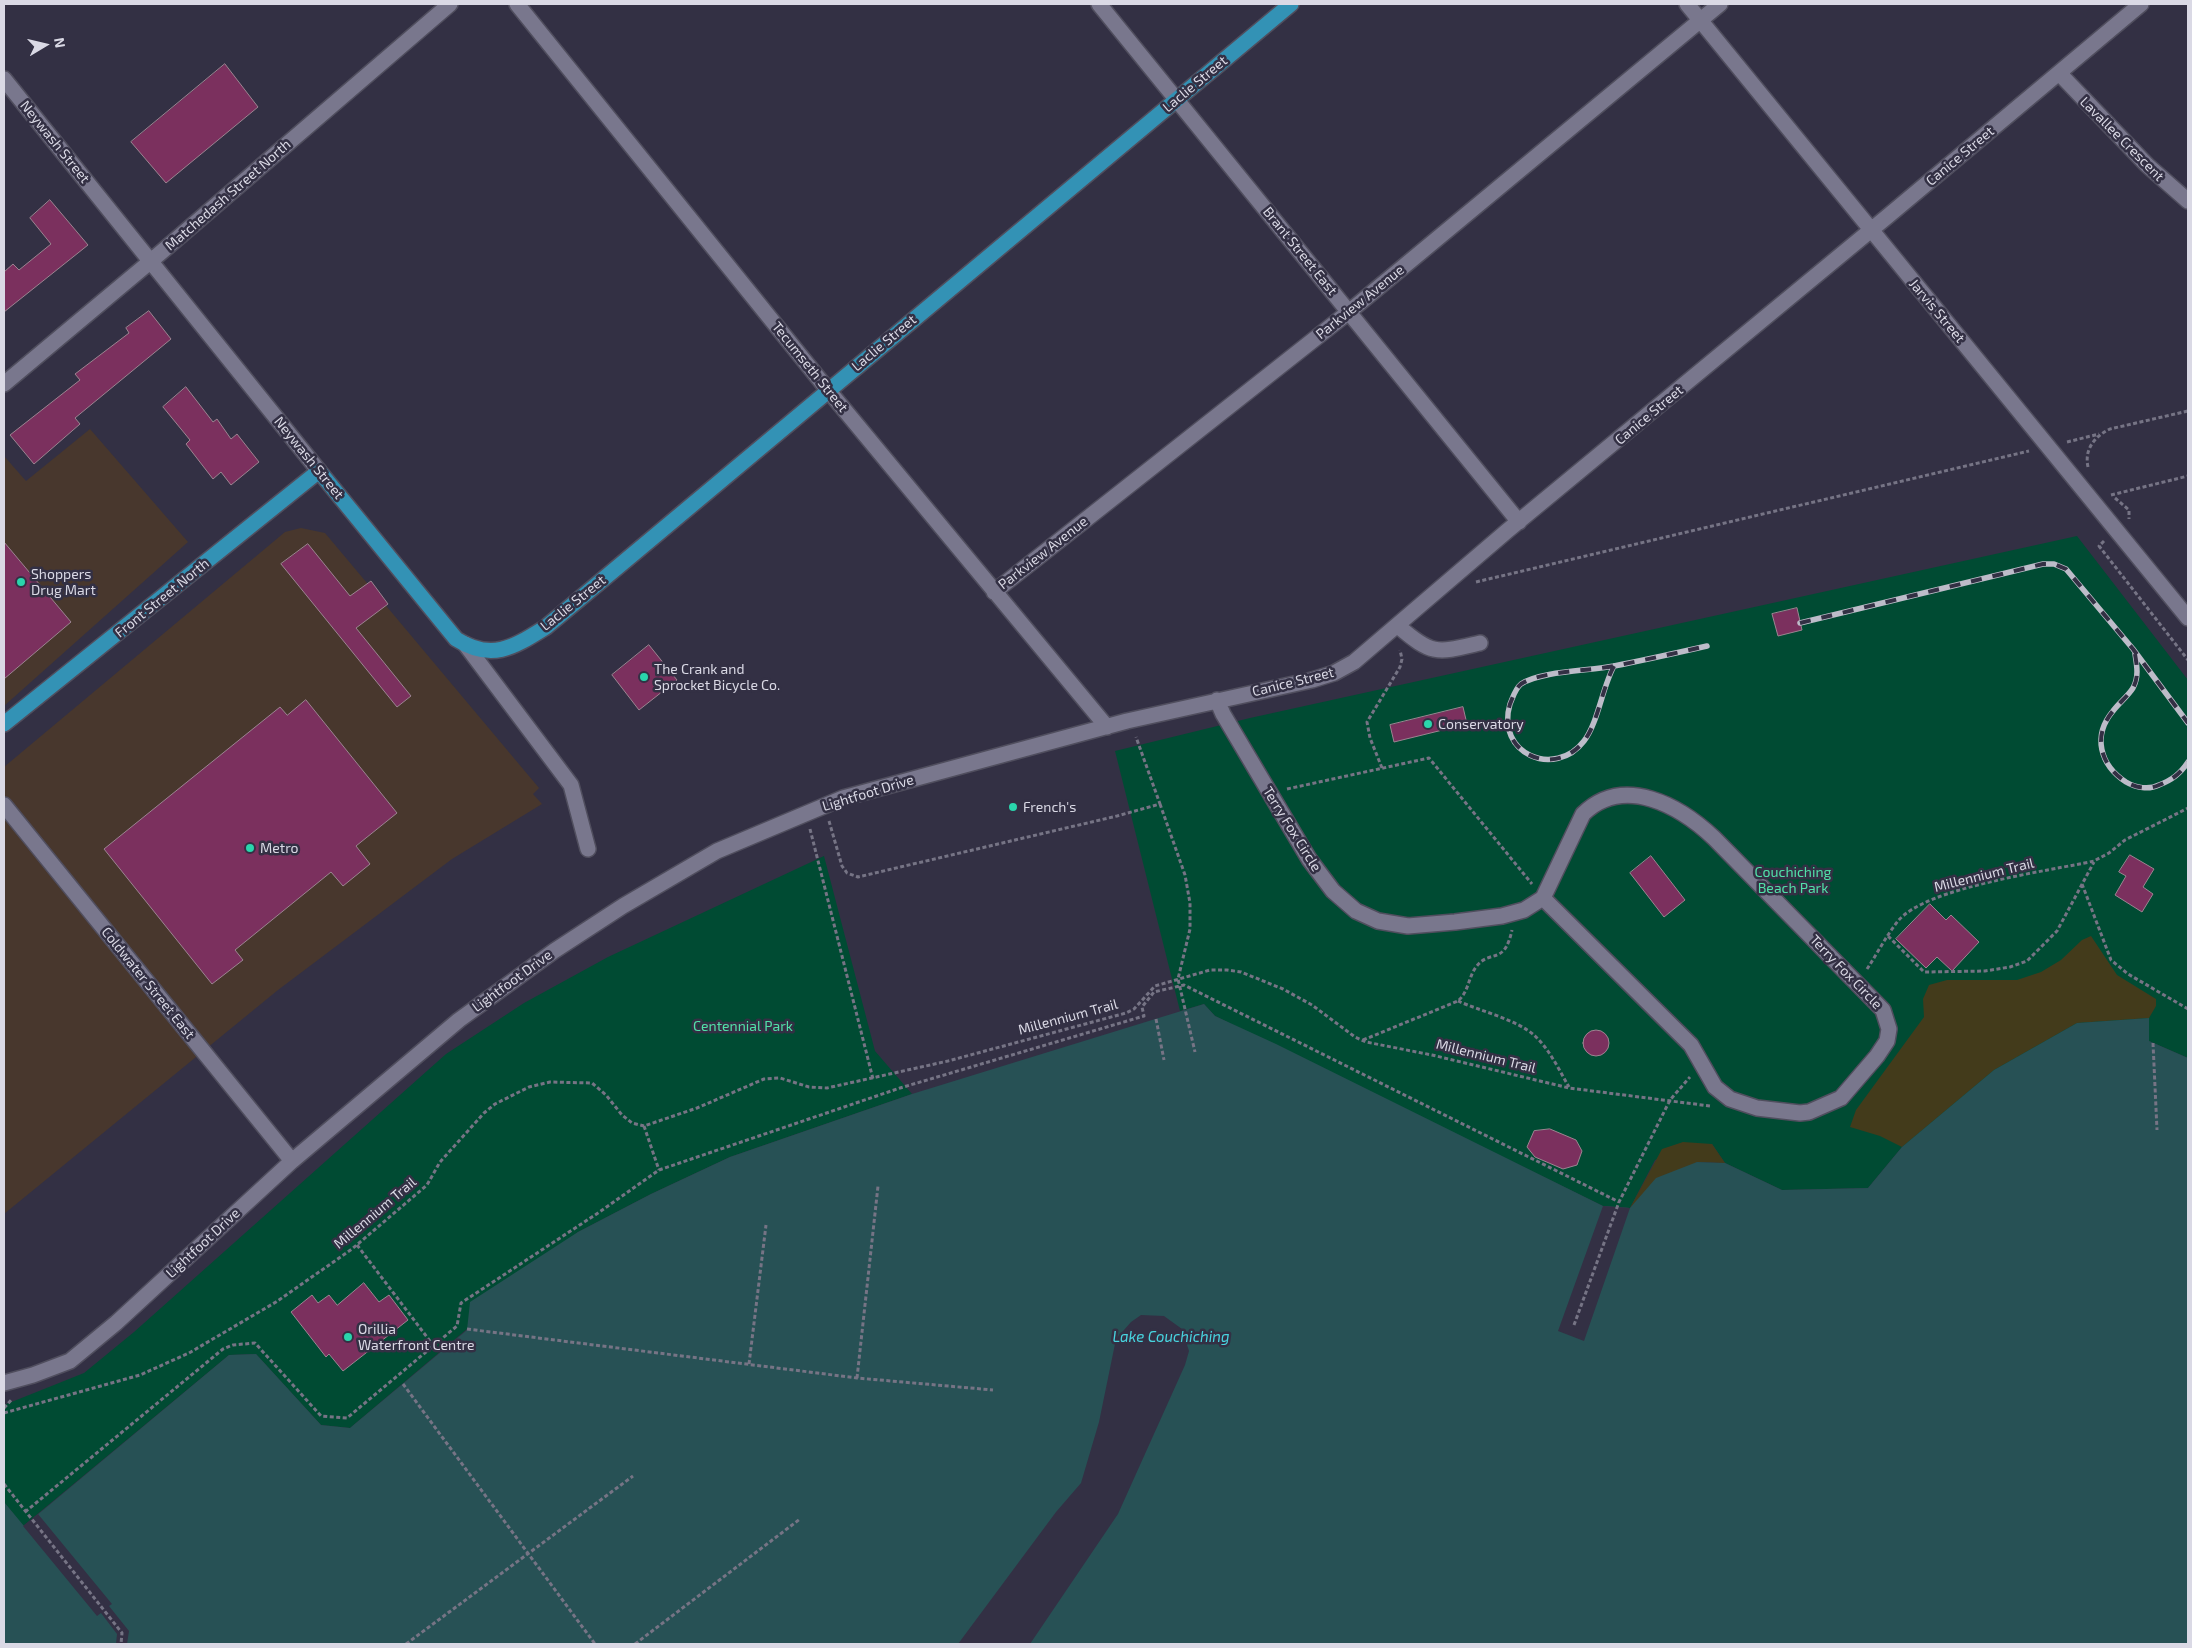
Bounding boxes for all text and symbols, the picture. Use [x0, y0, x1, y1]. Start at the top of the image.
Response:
north arrow [20, 20, 70, 70]
text: N [51, 36, 69, 49]
street label: Laclie Street [1159, 52, 1231, 116]
street label: Lavallee Crescent [2076, 93, 2168, 185]
street label: Neywash Street [17, 97, 93, 187]
street label: Canice Street [1923, 123, 1997, 189]
street label: Matchedash Street North [162, 136, 294, 254]
street label: Brant Street East [1259, 204, 1341, 298]
street label: Parkview Avenue [1313, 261, 1407, 343]
street label: Jarvis Street [1905, 276, 1969, 346]
street label: Laclie Street [848, 311, 920, 375]
street label: Tecumseth Street [768, 318, 852, 416]
street label: Canice Street [1612, 382, 1686, 448]
street label: Neywash Street [271, 413, 347, 503]
street label: Parkview Avenue [995, 513, 1091, 593]
street label: Front Street North [112, 555, 212, 641]
place label: Shoppers Drug Mart [31, 566, 96, 598]
street label: Laclie Street [537, 572, 609, 634]
marker: Shoppers Drug Mart [15, 576, 27, 588]
place label: The Crank and Sprocket Bicycle Co. [654, 661, 780, 694]
street label: Canice Street [1250, 664, 1336, 700]
marker: The Crank and Sprocket Bicycle Co. [638, 671, 650, 683]
place label: Conservatory [1438, 716, 1524, 732]
marker: Conservatory [1422, 718, 1434, 730]
street label: Lightfoot Drive [820, 771, 916, 815]
street label: Terry Fox Circle [1259, 783, 1325, 875]
place label: French's [1023, 799, 1076, 815]
marker: French's [1007, 801, 1019, 813]
place label: Metro [260, 840, 299, 856]
marker: Metro [244, 842, 256, 854]
street label: Millennium Trail [1932, 854, 2036, 896]
park label: Couchiching Beach Park [1755, 864, 1831, 896]
street label: Coldwater Street East [98, 924, 198, 1042]
street label: Terry Fox Circle [1806, 931, 1886, 1013]
street label: Lightfoot Drive [469, 946, 555, 1016]
street label: Millennium Trail [1016, 996, 1120, 1038]
park label: Centennial Park [693, 1018, 793, 1034]
street label: Millennium Trail [1434, 1035, 1538, 1077]
street label: Millennium Trail [330, 1174, 420, 1252]
street label: Lightfoot Drive [163, 1205, 243, 1281]
place label: Orillia Waterfront Centre [358, 1321, 474, 1354]
water label: Lake Couchiching [1112, 1328, 1230, 1346]
marker: Orillia Waterfront Centre [342, 1331, 354, 1343]

